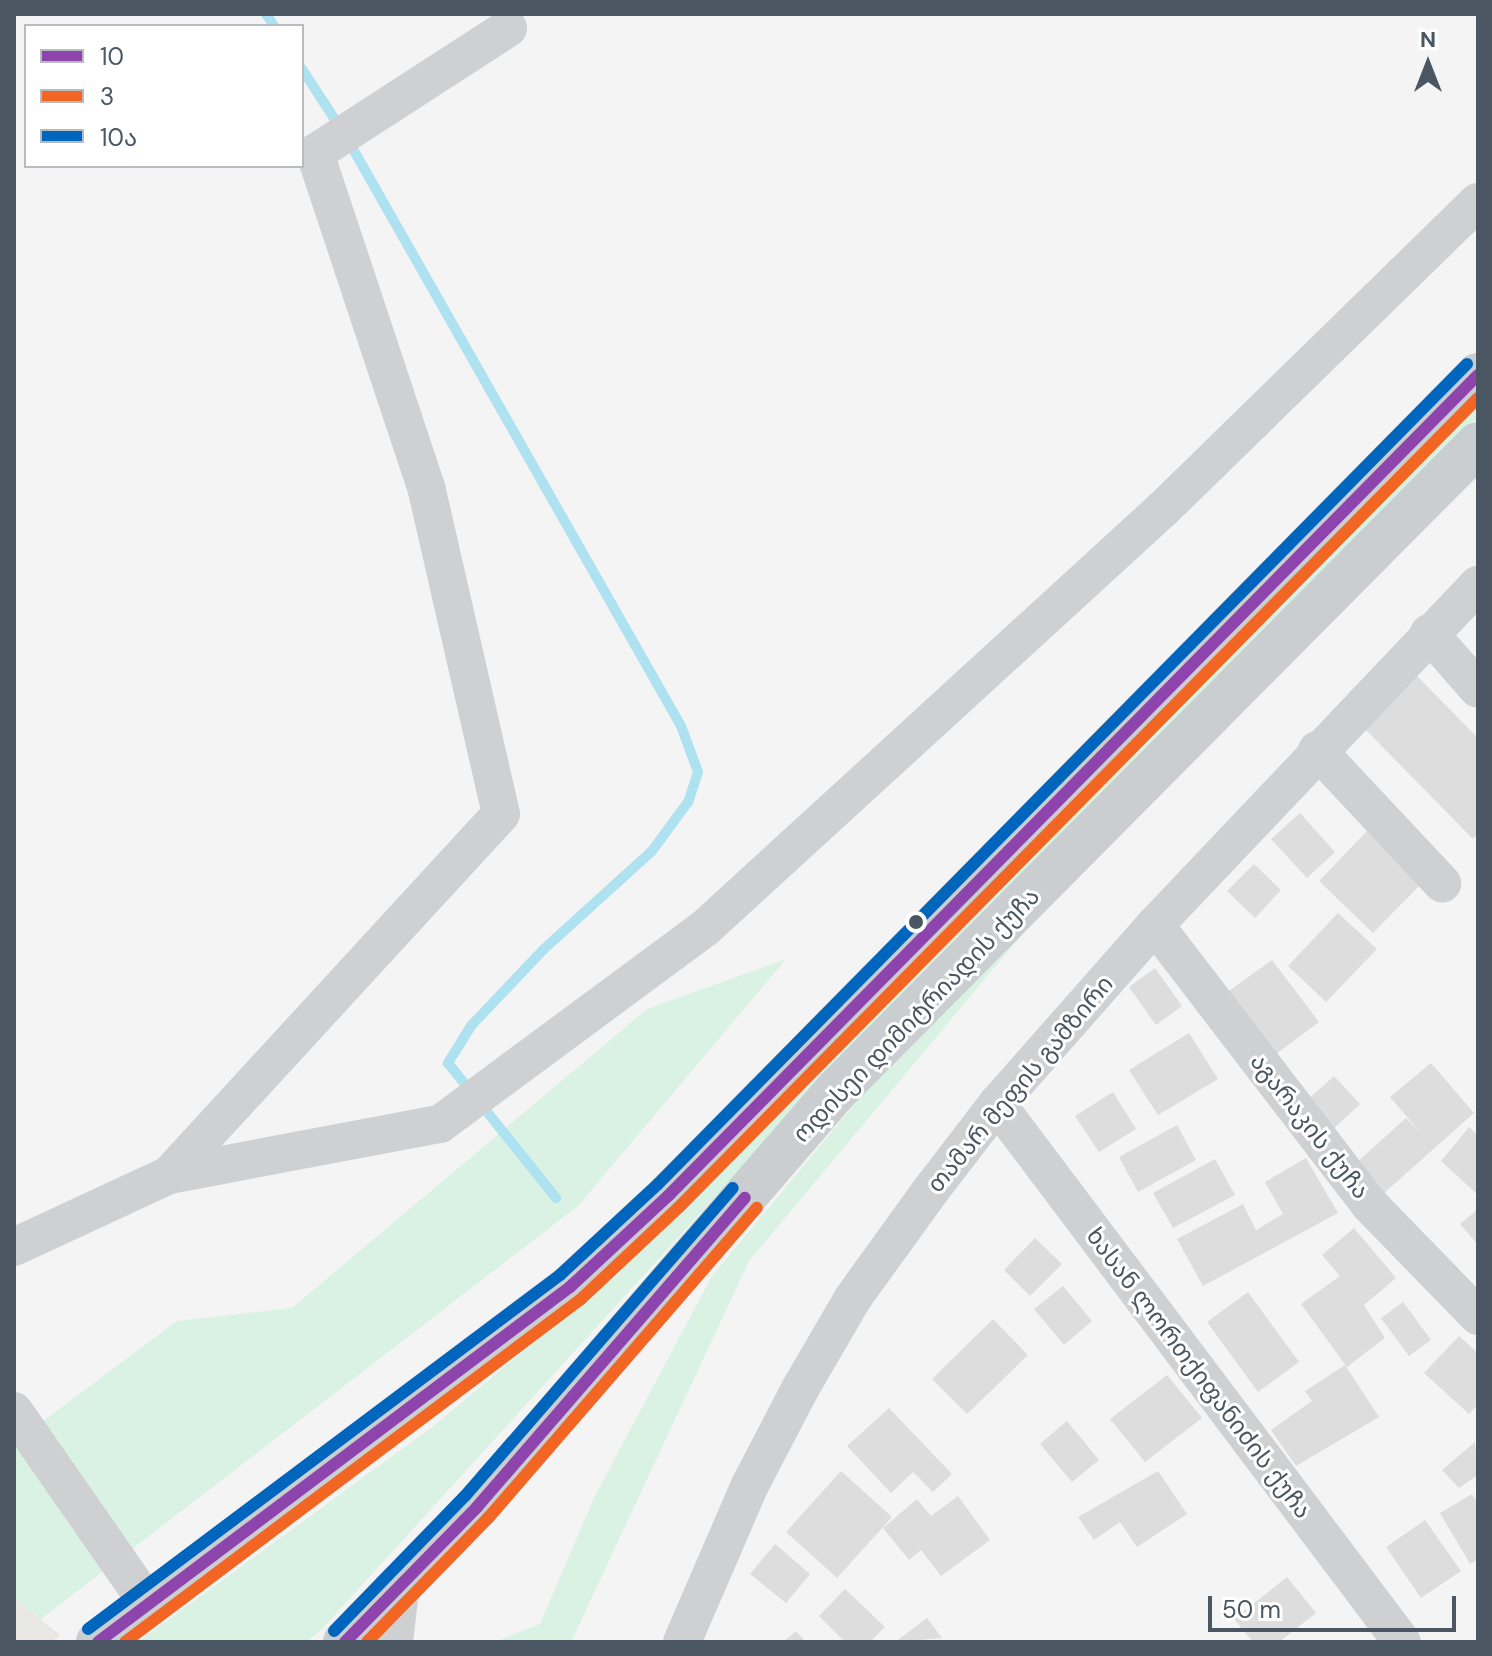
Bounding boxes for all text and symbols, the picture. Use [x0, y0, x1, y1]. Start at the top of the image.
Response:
legend [24, 24, 304, 168]
north arrow [1388, 24, 1468, 104]
text: N [1420, 25, 1436, 54]
text: 10 [100, 41, 124, 72]
text: 3 [100, 81, 114, 112]
text: 10ა [100, 122, 137, 153]
street label: ოდისეი დიმიტრიადის ქუჩა [787, 882, 1045, 1148]
unlabelled marker [908, 914, 924, 930]
street label: თამარ მეფის გამზირი [921, 970, 1119, 1198]
street label: აგარაკის ქუჩა [1244, 1048, 1376, 1204]
street label: ხასან ლორთქიფანიძის ქუჩა [1080, 1222, 1318, 1524]
scale bar [1212, 1580, 1460, 1630]
text: 50 m [1222, 1594, 1281, 1625]

